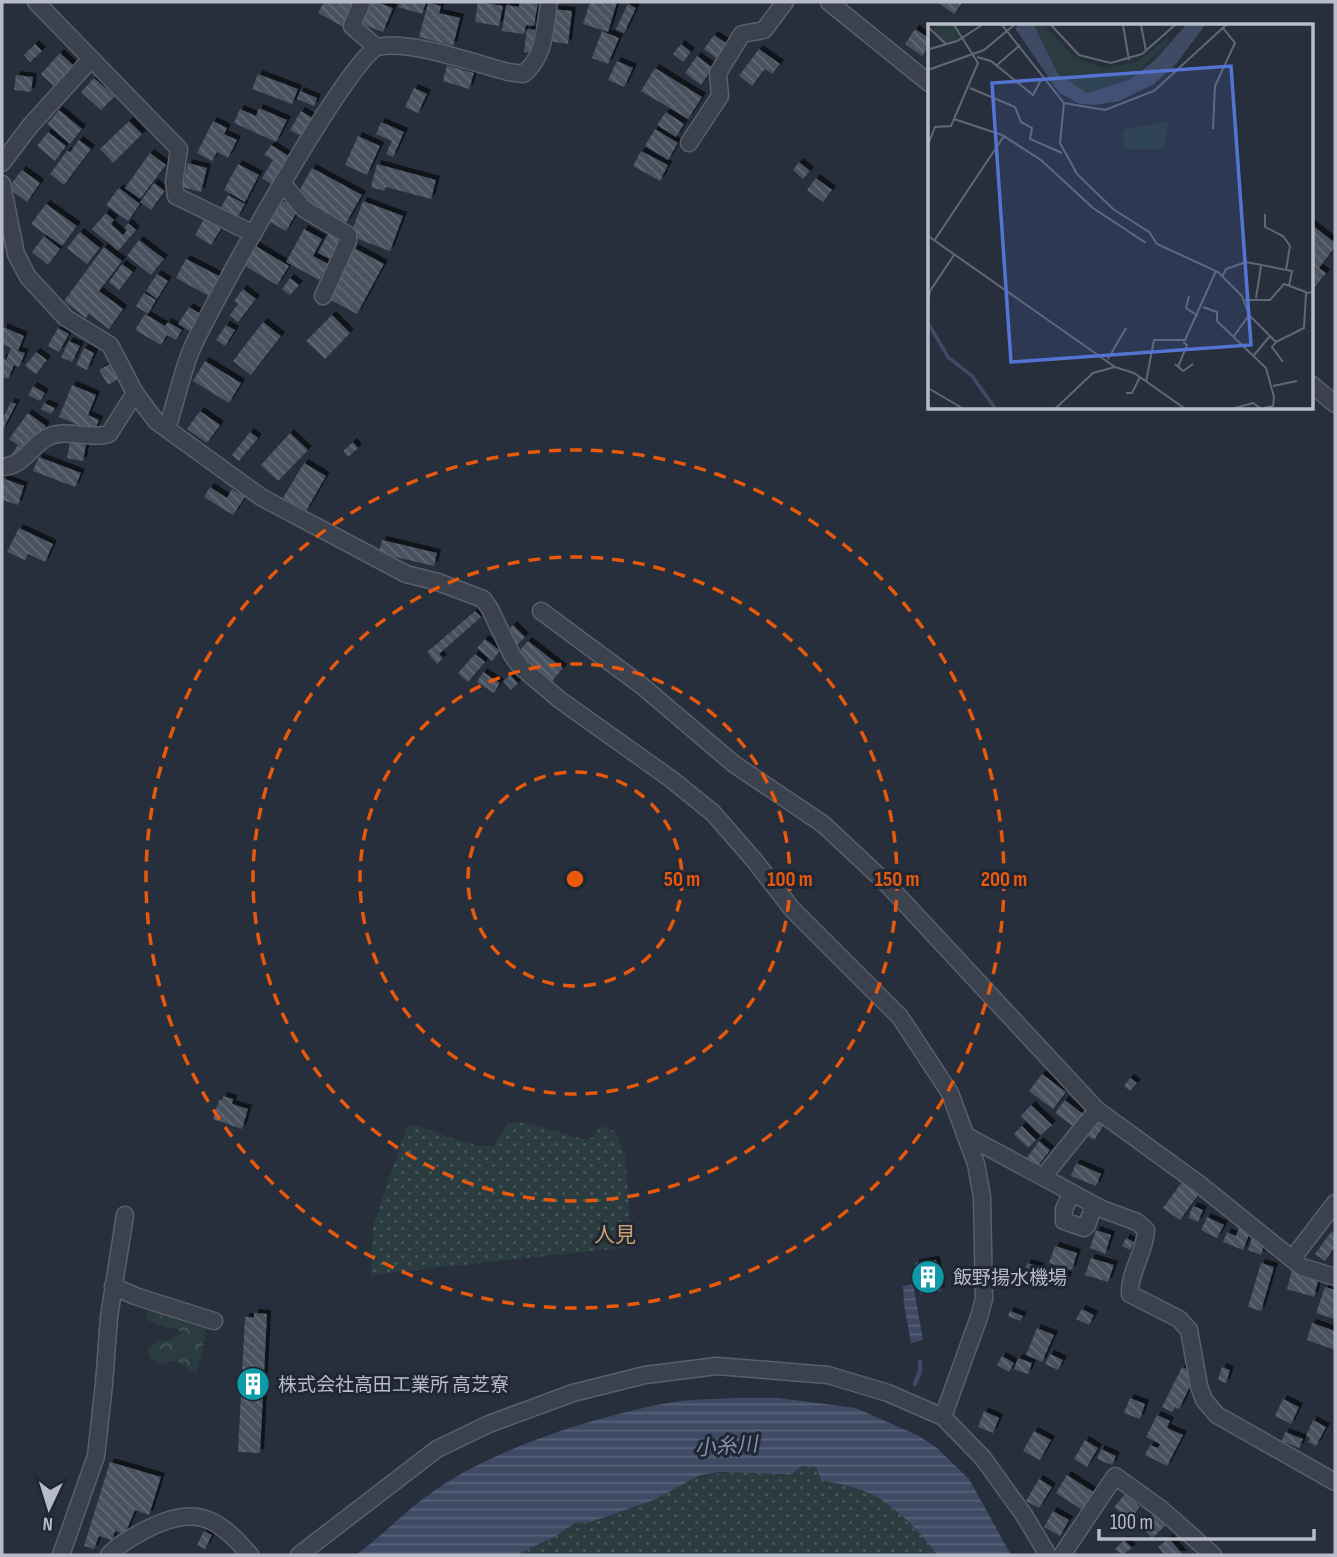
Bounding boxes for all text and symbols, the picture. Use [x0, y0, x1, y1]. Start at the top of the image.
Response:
inset map [928, 24, 1312, 410]
centre of rings [563, 867, 587, 891]
text: 50 m [664, 867, 700, 892]
text: 100 m [767, 867, 813, 892]
text: 150 m [875, 867, 919, 892]
text: 200 m [981, 867, 1027, 892]
district label: 人見 [594, 1223, 636, 1248]
building icon: 飯野揚水機場 [909, 1258, 947, 1296]
place label: 飯野揚水機場 [953, 1267, 1067, 1290]
building icon: 株式会社高田工業所 高芝寮 [234, 1365, 272, 1403]
place label: 株式会社高田工業所 高芝寮 [278, 1374, 509, 1397]
water label: 小糸川 [694, 1432, 760, 1461]
north arrow [14, 1473, 84, 1543]
scale bar [1099, 1498, 1314, 1542]
text: 100 m [1110, 1510, 1153, 1535]
text: N [42, 1512, 54, 1535]

